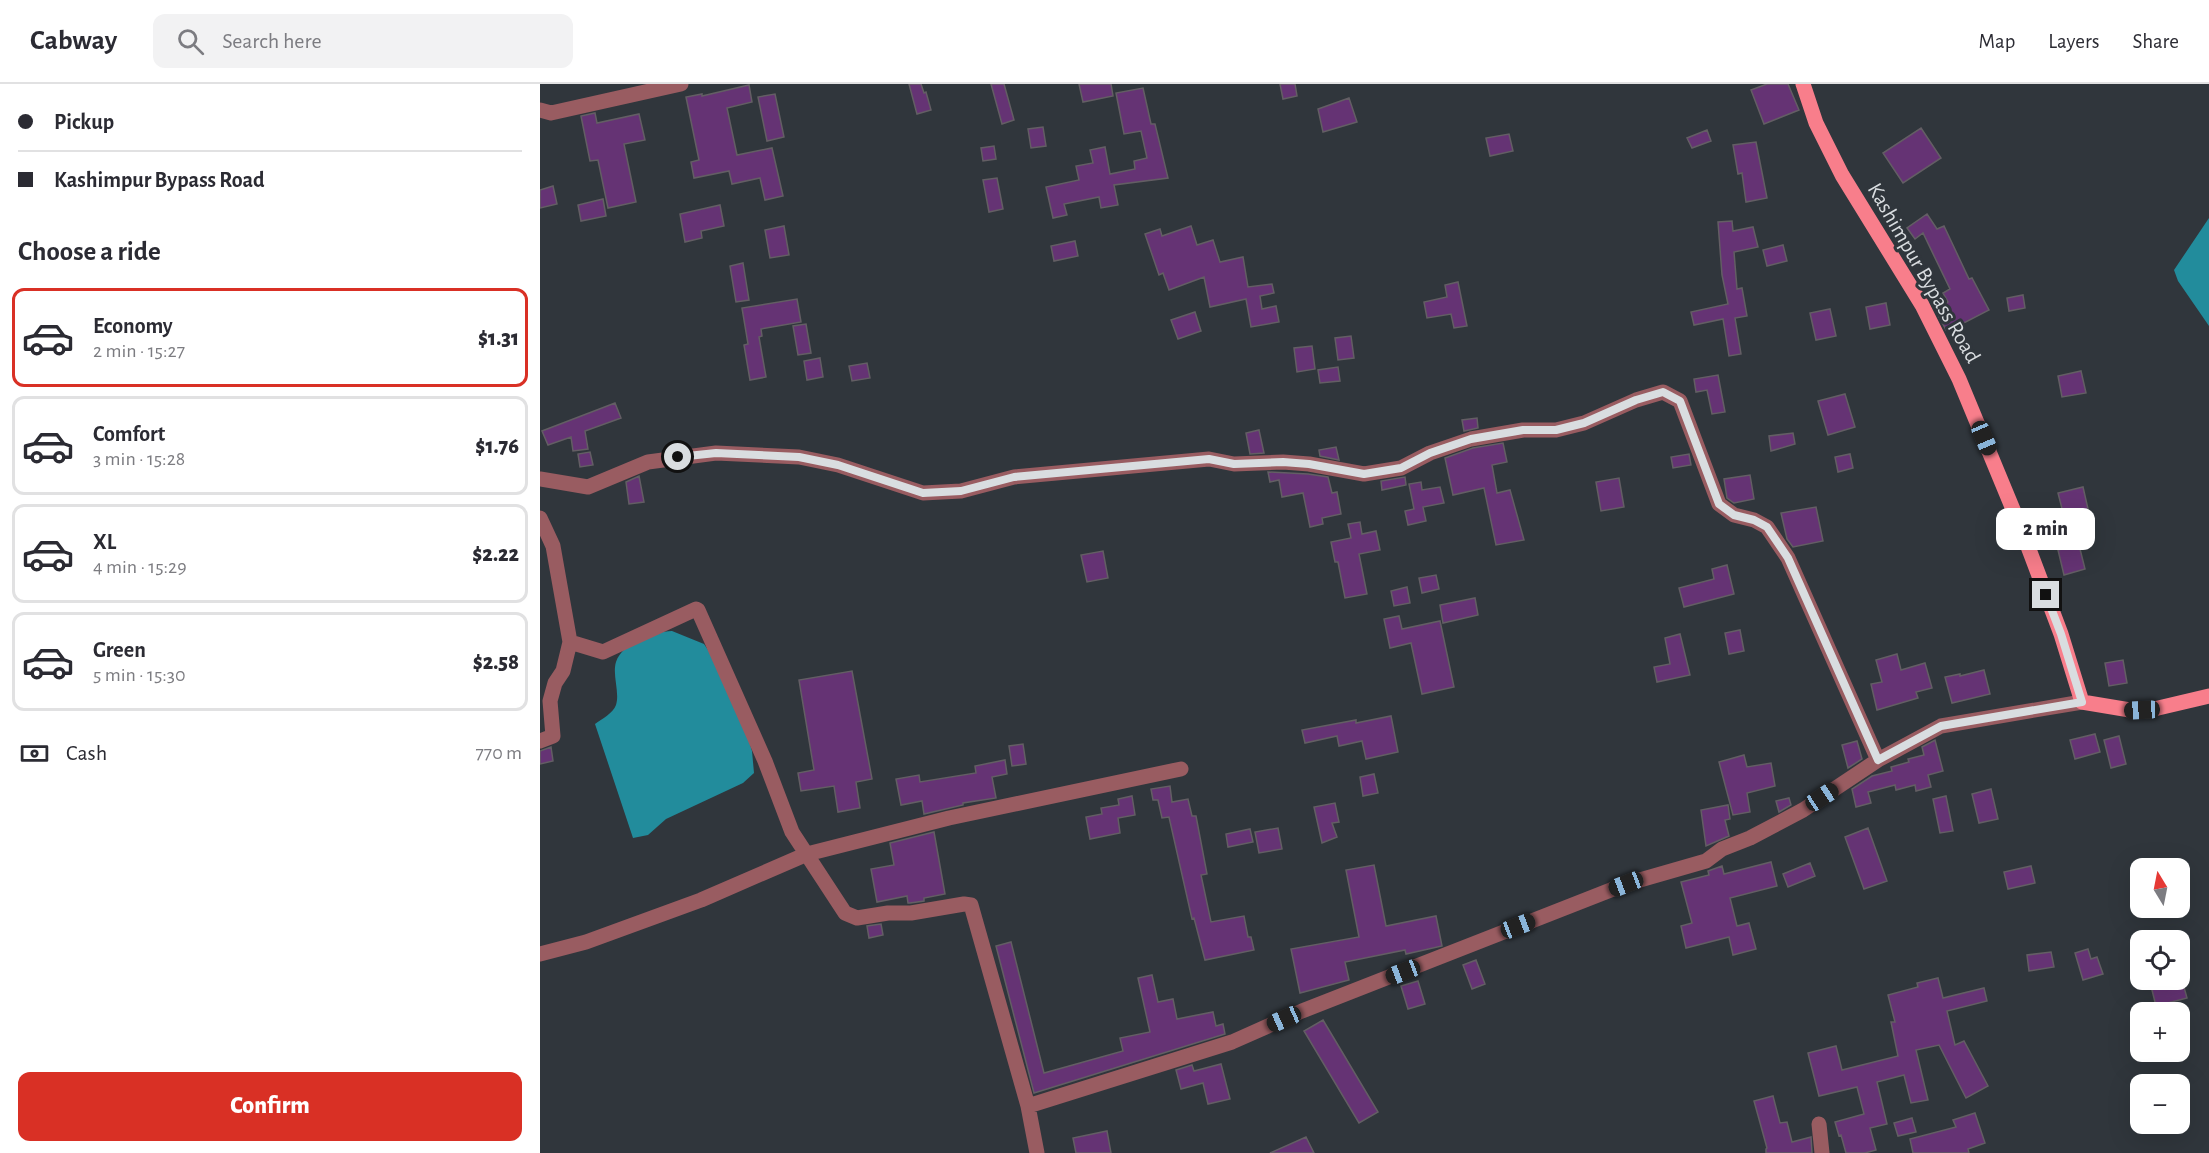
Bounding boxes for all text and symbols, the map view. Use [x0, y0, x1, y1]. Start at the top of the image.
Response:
search box [153, 14, 573, 68]
icon: search [174, 25, 207, 58]
text: Cabway [30, 27, 117, 55]
text: Search here [222, 30, 322, 52]
text: Map [1979, 31, 2015, 52]
text: Layers [2048, 31, 2099, 52]
text: Share [2132, 31, 2179, 52]
text: Pickup [54, 111, 114, 133]
text: Kashimpur Bypass Road [54, 169, 265, 191]
street label: Kashimpur Bypass Road [1864, 179, 1984, 367]
text: Choose a ride [18, 238, 161, 265]
icon: car [21, 311, 75, 365]
text: Economy [93, 315, 173, 337]
text: $1.31 [478, 327, 519, 349]
text: 2 min · 15:27 [93, 341, 185, 361]
car [1969, 418, 1999, 458]
icon: car [21, 419, 75, 473]
text: Comfort [93, 423, 165, 445]
text: $1.76 [475, 435, 519, 457]
route start [664, 443, 691, 470]
text: 3 min · 15:28 [93, 449, 185, 469]
callout: 2 min [1996, 508, 2096, 550]
text: 2 min [2023, 519, 2068, 539]
icon: car [21, 527, 75, 581]
text: XL [93, 531, 116, 553]
text: $2.22 [472, 543, 519, 565]
text: 4 min · 15:29 [93, 557, 187, 577]
route end [2032, 581, 2059, 608]
icon: car [21, 635, 75, 689]
text: Green [93, 639, 146, 661]
text: $2.58 [473, 651, 519, 673]
text: 5 min · 15:30 [93, 665, 186, 685]
car [2124, 700, 2160, 720]
icon: cash [18, 737, 51, 770]
text: Cash [66, 742, 107, 764]
text: 770 m [475, 743, 522, 763]
car [1802, 780, 1842, 814]
north arrow [2130, 858, 2190, 918]
map controls [2130, 858, 2190, 1134]
car [1606, 869, 1646, 899]
car [1498, 911, 1538, 941]
button: locate [2130, 930, 2190, 990]
car [1383, 957, 1423, 987]
button: + [2130, 1002, 2190, 1062]
car [1264, 1003, 1304, 1035]
button: Confirm [18, 1072, 522, 1141]
button: − [2130, 1074, 2190, 1134]

